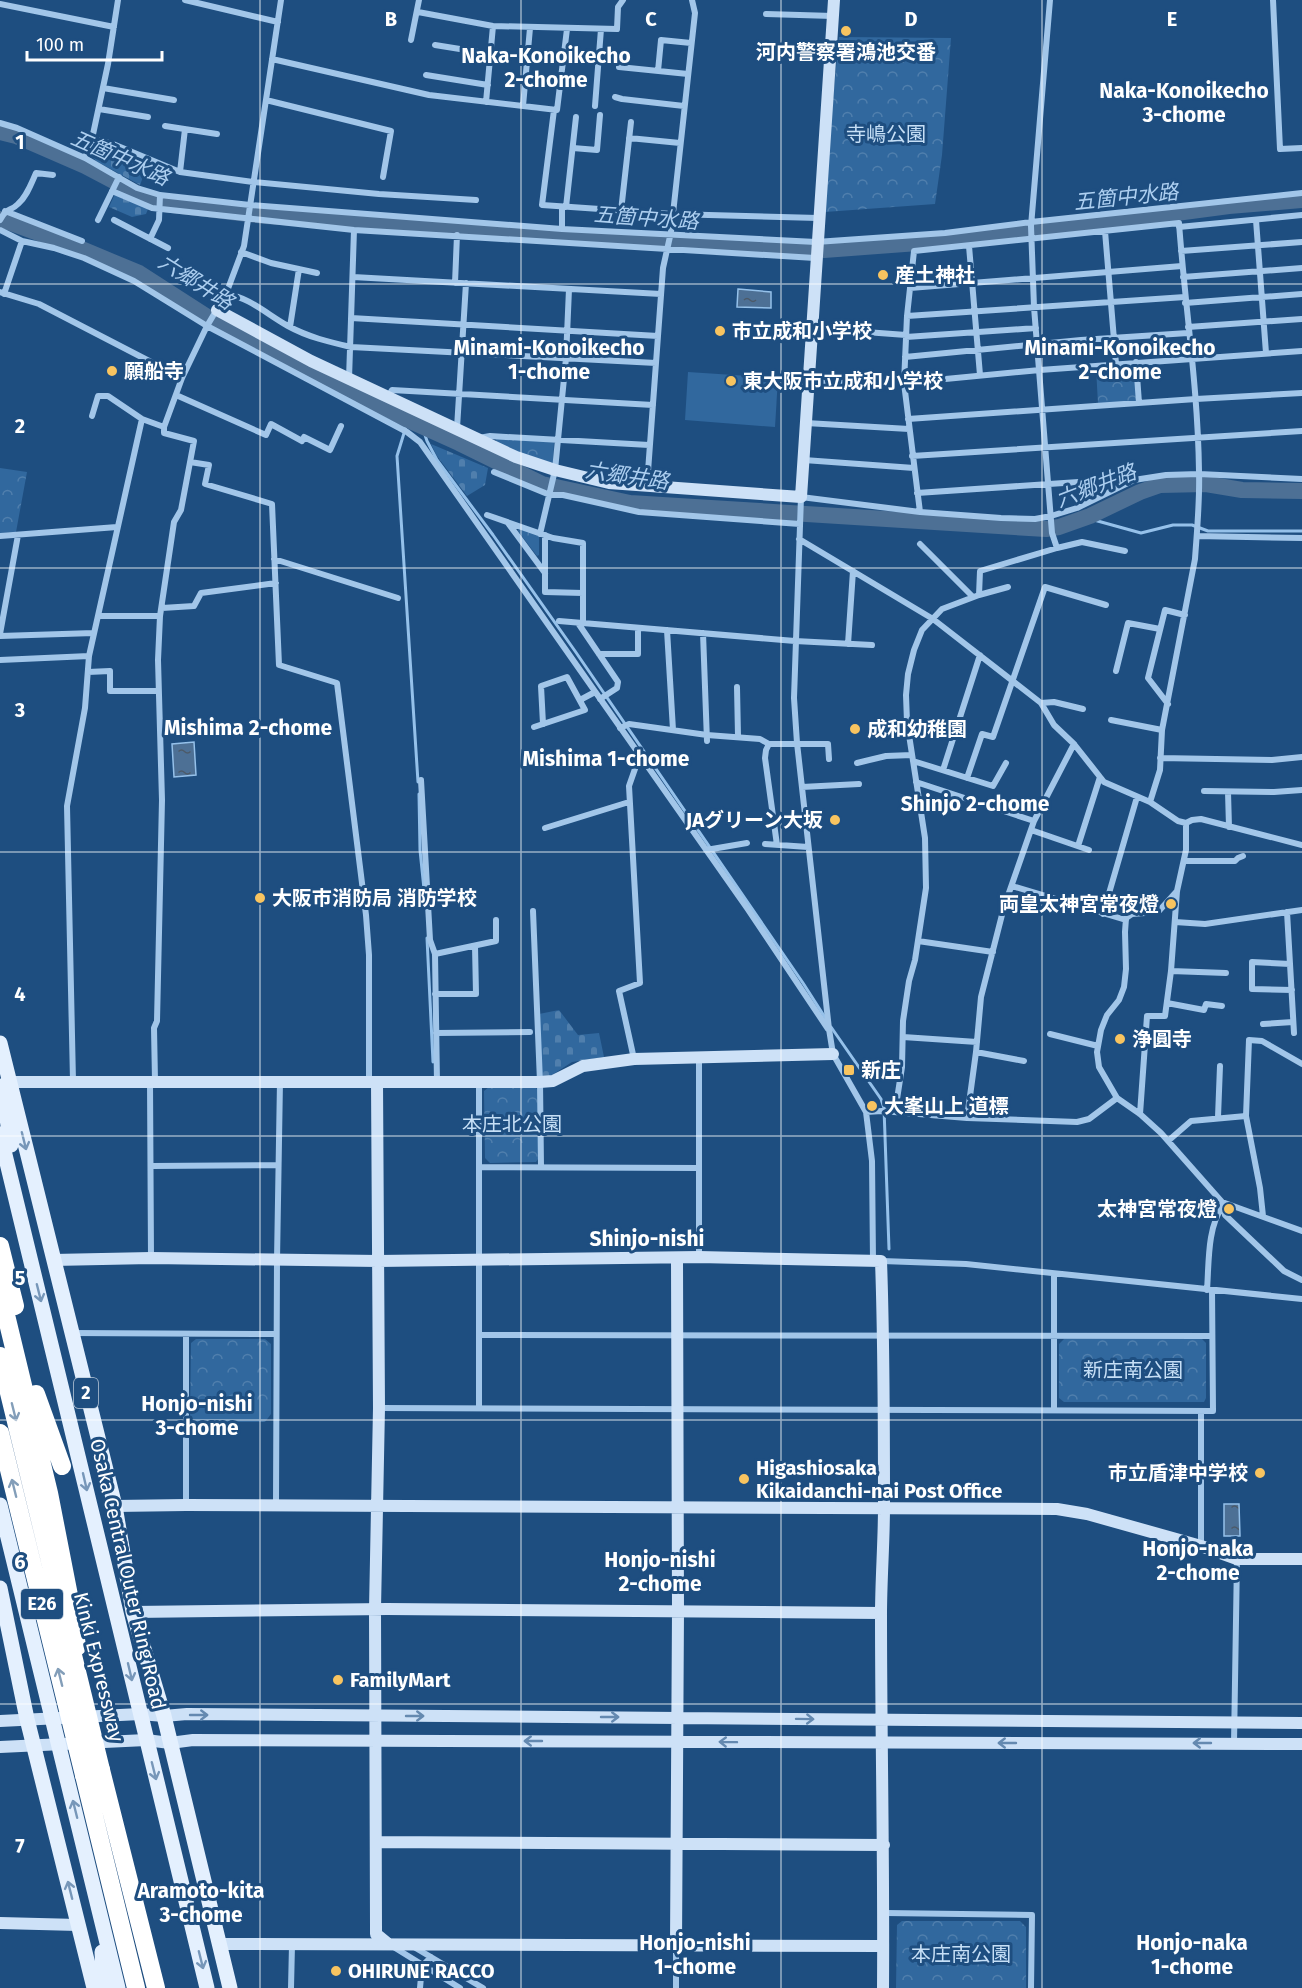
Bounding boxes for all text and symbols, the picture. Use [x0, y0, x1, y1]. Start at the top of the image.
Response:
text: B [385, 7, 397, 31]
text: C [645, 7, 657, 31]
text: D [904, 7, 918, 31]
text: E [1167, 7, 1177, 31]
scale bar [27, 24, 162, 62]
marker: 河内警察署鴻池交番 [839, 24, 853, 38]
text: 100 m [36, 34, 84, 56]
place label: 河内警察署鴻池交番 [756, 40, 936, 64]
district label: Naka-Konoikecho 2-chome [461, 43, 631, 93]
district label: Naka-Konoikecho 3-chome [1099, 78, 1269, 128]
park label: 寺嶋公園 [846, 122, 926, 146]
water label: 五箇中水路 [67, 125, 175, 192]
text: 1 [15, 130, 25, 154]
water label: 五箇中水路 [1072, 178, 1182, 215]
water label: 五箇中水路 [593, 201, 701, 235]
water label: 六郷井路 [153, 249, 240, 316]
place label: 産土神社 [895, 263, 975, 287]
marker: 産土神社 [876, 268, 890, 282]
place label: 市立成和小学校 [732, 319, 872, 343]
marker: 市立成和小学校 [713, 324, 727, 338]
district label: Minami-Konoikecho 1-chome [453, 335, 645, 385]
district label: Minami-Konoikecho 2-chome [1024, 335, 1216, 385]
place label: 願船寺 [124, 359, 184, 383]
marker: 願船寺 [105, 364, 119, 378]
place label: 東大阪市立成和小学校 [743, 369, 943, 393]
marker: 東大阪市立成和小学校 [724, 374, 738, 388]
text: 2 [15, 414, 25, 438]
water label: 六郷井路 [584, 457, 672, 495]
water label: 六郷井路 [1052, 458, 1142, 513]
text: 3 [14, 698, 25, 722]
district label: Mishima 2-chome [164, 715, 332, 741]
place label: 成和幼稚園 [867, 717, 967, 741]
marker: 成和幼稚園 [848, 722, 862, 736]
district label: Mishima 1-chome [523, 746, 690, 772]
district label: Shinjo 2-chome [901, 791, 1050, 817]
place label: JAグリーン大坂 [685, 808, 823, 832]
marker: JAグリーン大坂 [828, 813, 842, 827]
place label: 大阪市消防局 消防学校 [272, 886, 477, 910]
marker: 大阪市消防局 消防学校 [253, 891, 267, 905]
place label: 両皇太神宮常夜燈 [999, 892, 1159, 916]
marker: 両皇太神宮常夜燈 [1164, 897, 1178, 911]
text: 4 [14, 982, 26, 1006]
place label: 浄圓寺 [1132, 1027, 1192, 1051]
marker: 浄圓寺 [1113, 1032, 1127, 1046]
place label: 新庄 [861, 1058, 901, 1082]
marker: 新庄 [842, 1063, 856, 1077]
place label: 大峯山上 道標 [884, 1094, 1009, 1118]
marker: 大峯山上 道標 [865, 1099, 879, 1113]
park label: 本庄北公園 [462, 1112, 562, 1136]
one-way arrow [18, 1131, 30, 1150]
place label: 太神宮常夜燈 [1097, 1197, 1217, 1221]
marker: 太神宮常夜燈 [1222, 1202, 1236, 1216]
district label: Shinjo-nishi [589, 1226, 705, 1252]
text: 5 [15, 1266, 26, 1290]
one-way arrow [33, 1283, 45, 1302]
park label: 新庄南公園 [1083, 1358, 1183, 1382]
road number: 2 [74, 1378, 98, 1408]
district label: Honjo-nishi 3-chome [141, 1391, 253, 1441]
one-way arrow [8, 1403, 20, 1422]
street label: Osaka Central Outer Ring Road [85, 1436, 171, 1712]
place label: Higashiosaka Kikaidanchi-nai Post Office [756, 1456, 1002, 1503]
place label: 市立盾津中学校 [1108, 1461, 1248, 1485]
marker: 市立盾津中学校 [1253, 1466, 1267, 1480]
one-way arrow [79, 1472, 91, 1491]
marker: Higashiosaka Kikaidanchi-nai Post Office [737, 1472, 751, 1486]
one-way arrow [7, 1479, 19, 1498]
district label: Honjo-naka 2-chome [1142, 1536, 1254, 1586]
district label: Honjo-nishi 2-chome [604, 1547, 716, 1597]
text: 6 [14, 1550, 26, 1574]
road number: E26 [21, 1589, 63, 1619]
street label: Kinki Expressway [69, 1590, 129, 1745]
one-way arrow [125, 1662, 136, 1681]
one-way arrow [53, 1668, 65, 1687]
place label: FamilyMart [350, 1668, 451, 1692]
marker: FamilyMart [331, 1673, 345, 1687]
one-way arrow [188, 1709, 208, 1721]
one-way arrow [404, 1710, 424, 1722]
one-way arrow [599, 1711, 619, 1723]
one-way arrow [794, 1713, 814, 1725]
one-way arrow [523, 1735, 543, 1747]
one-way arrow [718, 1736, 738, 1748]
one-way arrow [1192, 1737, 1212, 1749]
one-way arrow [997, 1738, 1017, 1749]
one-way arrow [149, 1761, 160, 1780]
one-way arrow [68, 1800, 80, 1819]
text: 7 [15, 1834, 25, 1858]
district label: Aramoto-kita 3-chome [136, 1878, 265, 1928]
one-way arrow [63, 1881, 75, 1900]
district label: Honjo-nishi 1-chome [639, 1930, 751, 1980]
district label: Honjo-naka 1-chome [1136, 1930, 1248, 1980]
park label: 本庄南公園 [911, 1942, 1011, 1966]
one-way arrow [195, 1951, 207, 1970]
place label: OHIRUNE RACCO [348, 1959, 495, 1983]
marker: OHIRUNE RACCO [329, 1964, 343, 1978]

